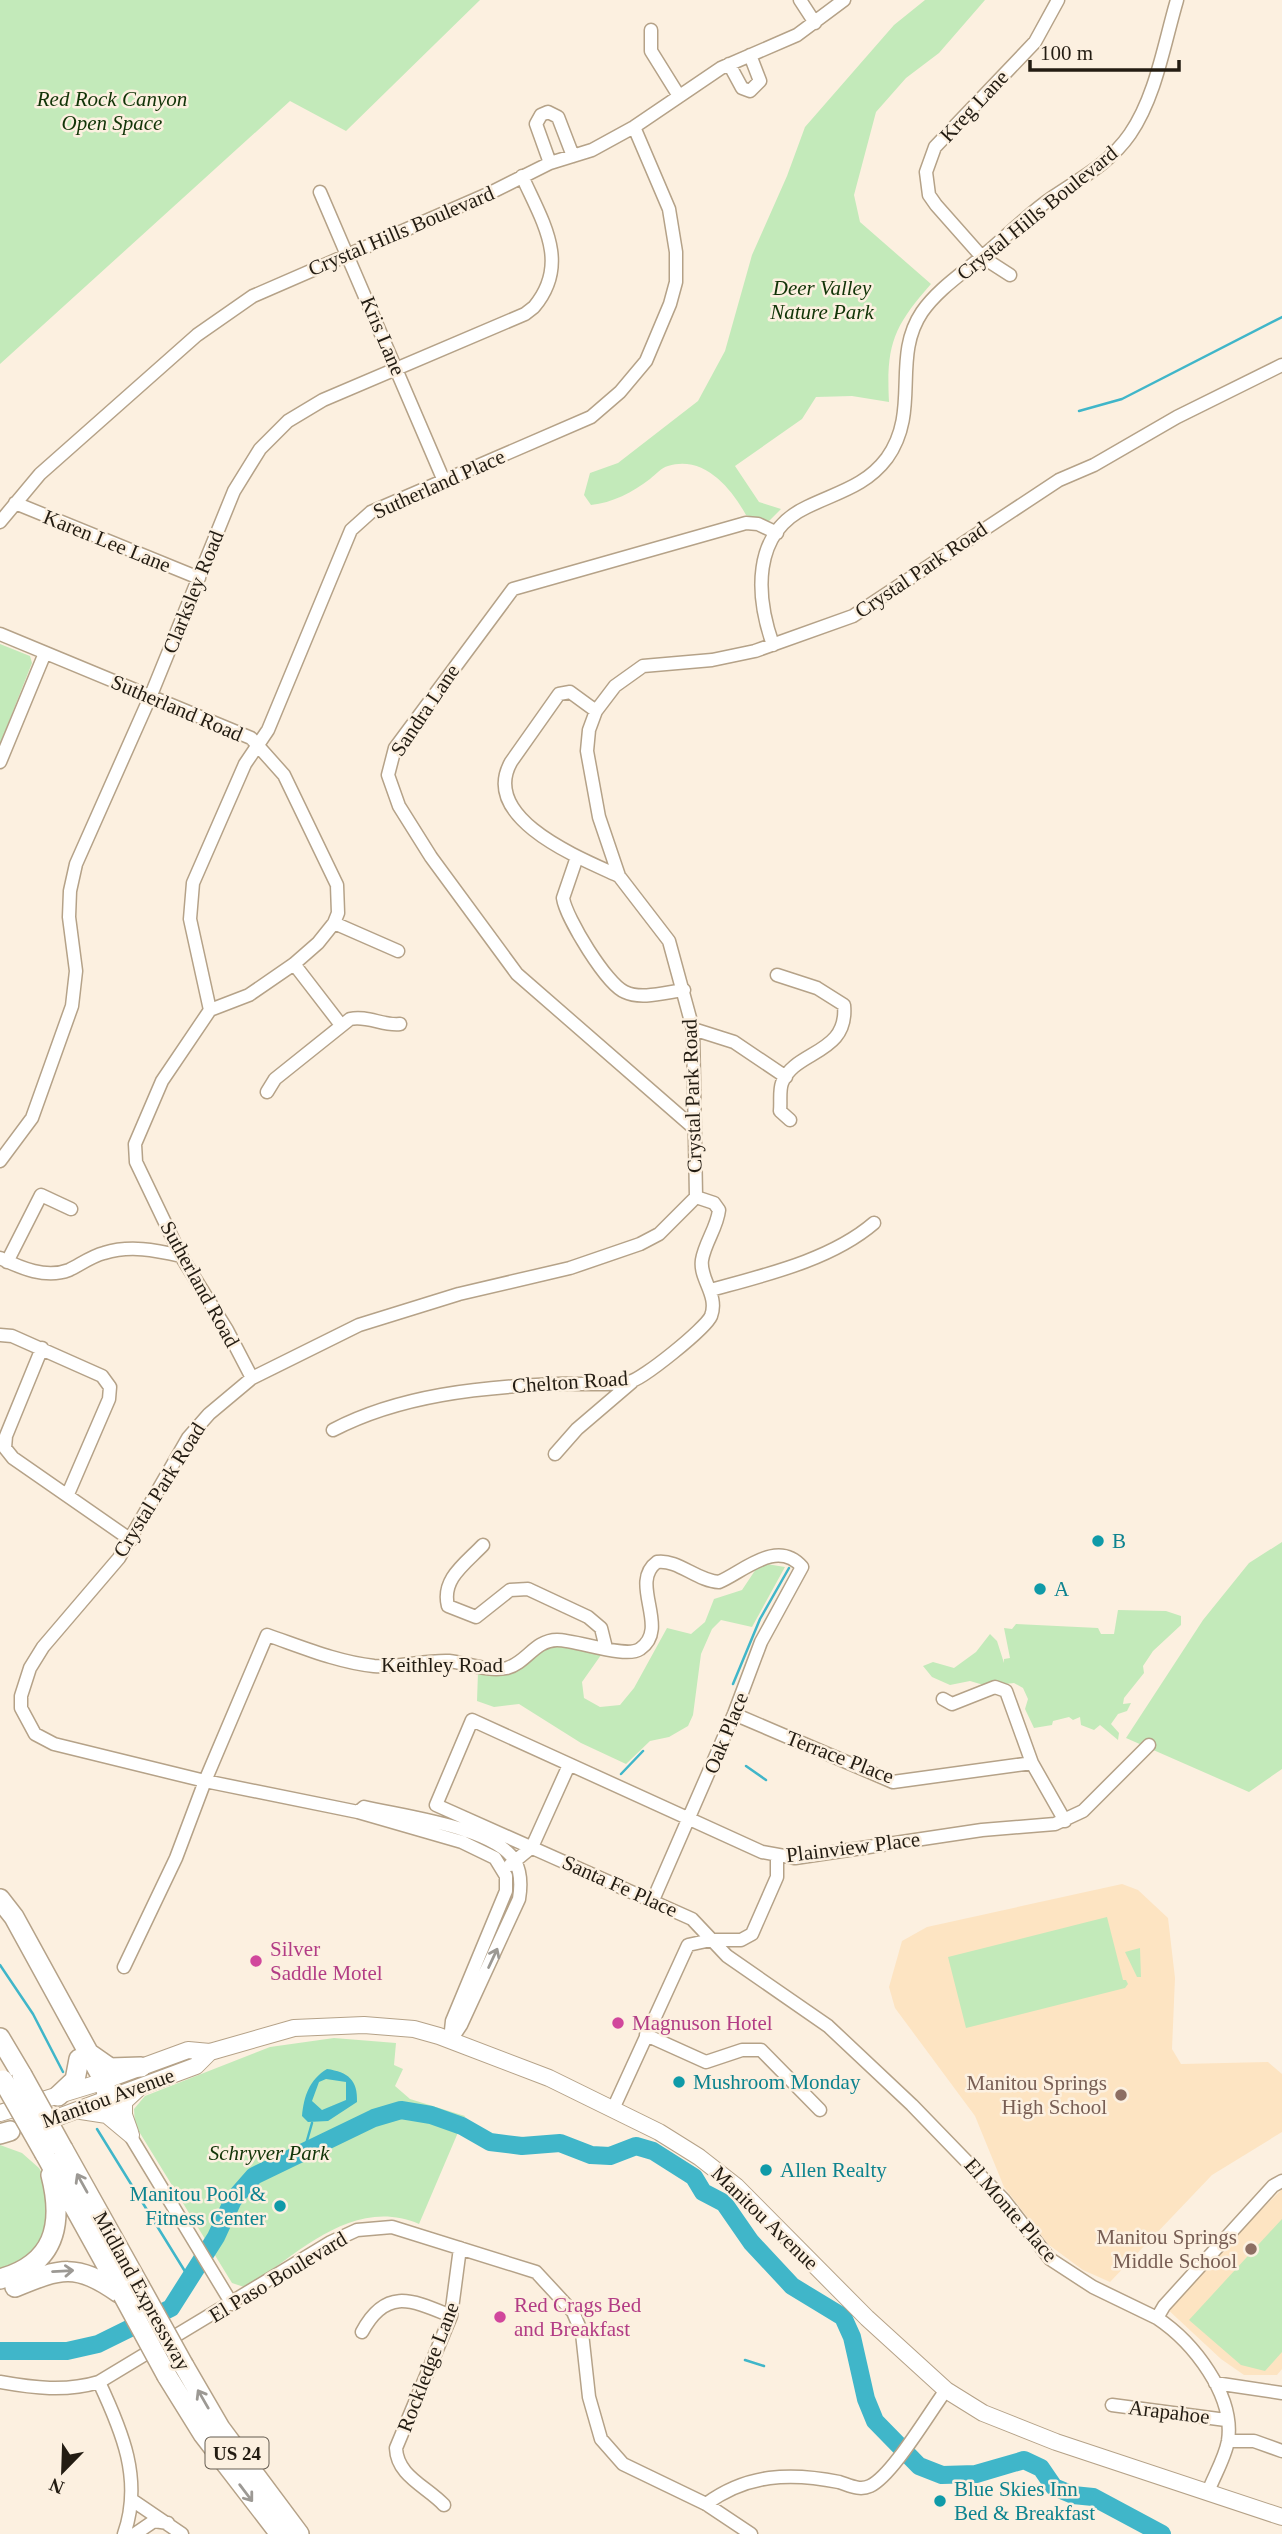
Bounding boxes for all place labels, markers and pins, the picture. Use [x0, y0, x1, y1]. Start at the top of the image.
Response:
place label: B [1112, 1529, 1126, 1553]
marker: B [1090, 1533, 1106, 1549]
place label: A [1054, 1577, 1070, 1601]
marker: A [1032, 1581, 1048, 1597]
place label: Silver Saddle Motel [270, 1937, 383, 1985]
marker: Silver Saddle Motel [248, 1953, 264, 1969]
place label: Magnuson Hotel [632, 2011, 773, 2035]
marker: Magnuson Hotel [610, 2015, 626, 2031]
place label: Mushroom Monday [693, 2070, 861, 2094]
place label: Manitou Springs High School [966, 2071, 1107, 2119]
marker: Mushroom Monday [671, 2074, 687, 2090]
marker: Manitou Springs High School [1113, 2087, 1129, 2103]
place label: Allen Realty [780, 2158, 887, 2182]
marker: Allen Realty [758, 2162, 774, 2178]
place label: Manitou Pool & Fitness Center [129, 2182, 266, 2230]
marker: Manitou Pool & Fitness Center [272, 2198, 288, 2214]
place label: Manitou Springs Middle School [1096, 2225, 1237, 2273]
marker: Manitou Springs Middle School [1243, 2241, 1259, 2257]
place label: Red Crags Bed and Breakfast [514, 2293, 642, 2341]
marker: Red Crags Bed and Breakfast [492, 2309, 508, 2325]
place label: Blue Skies Inn Bed & Breakfast [954, 2477, 1095, 2525]
marker: Blue Skies Inn Bed & Breakfast [932, 2493, 948, 2509]

